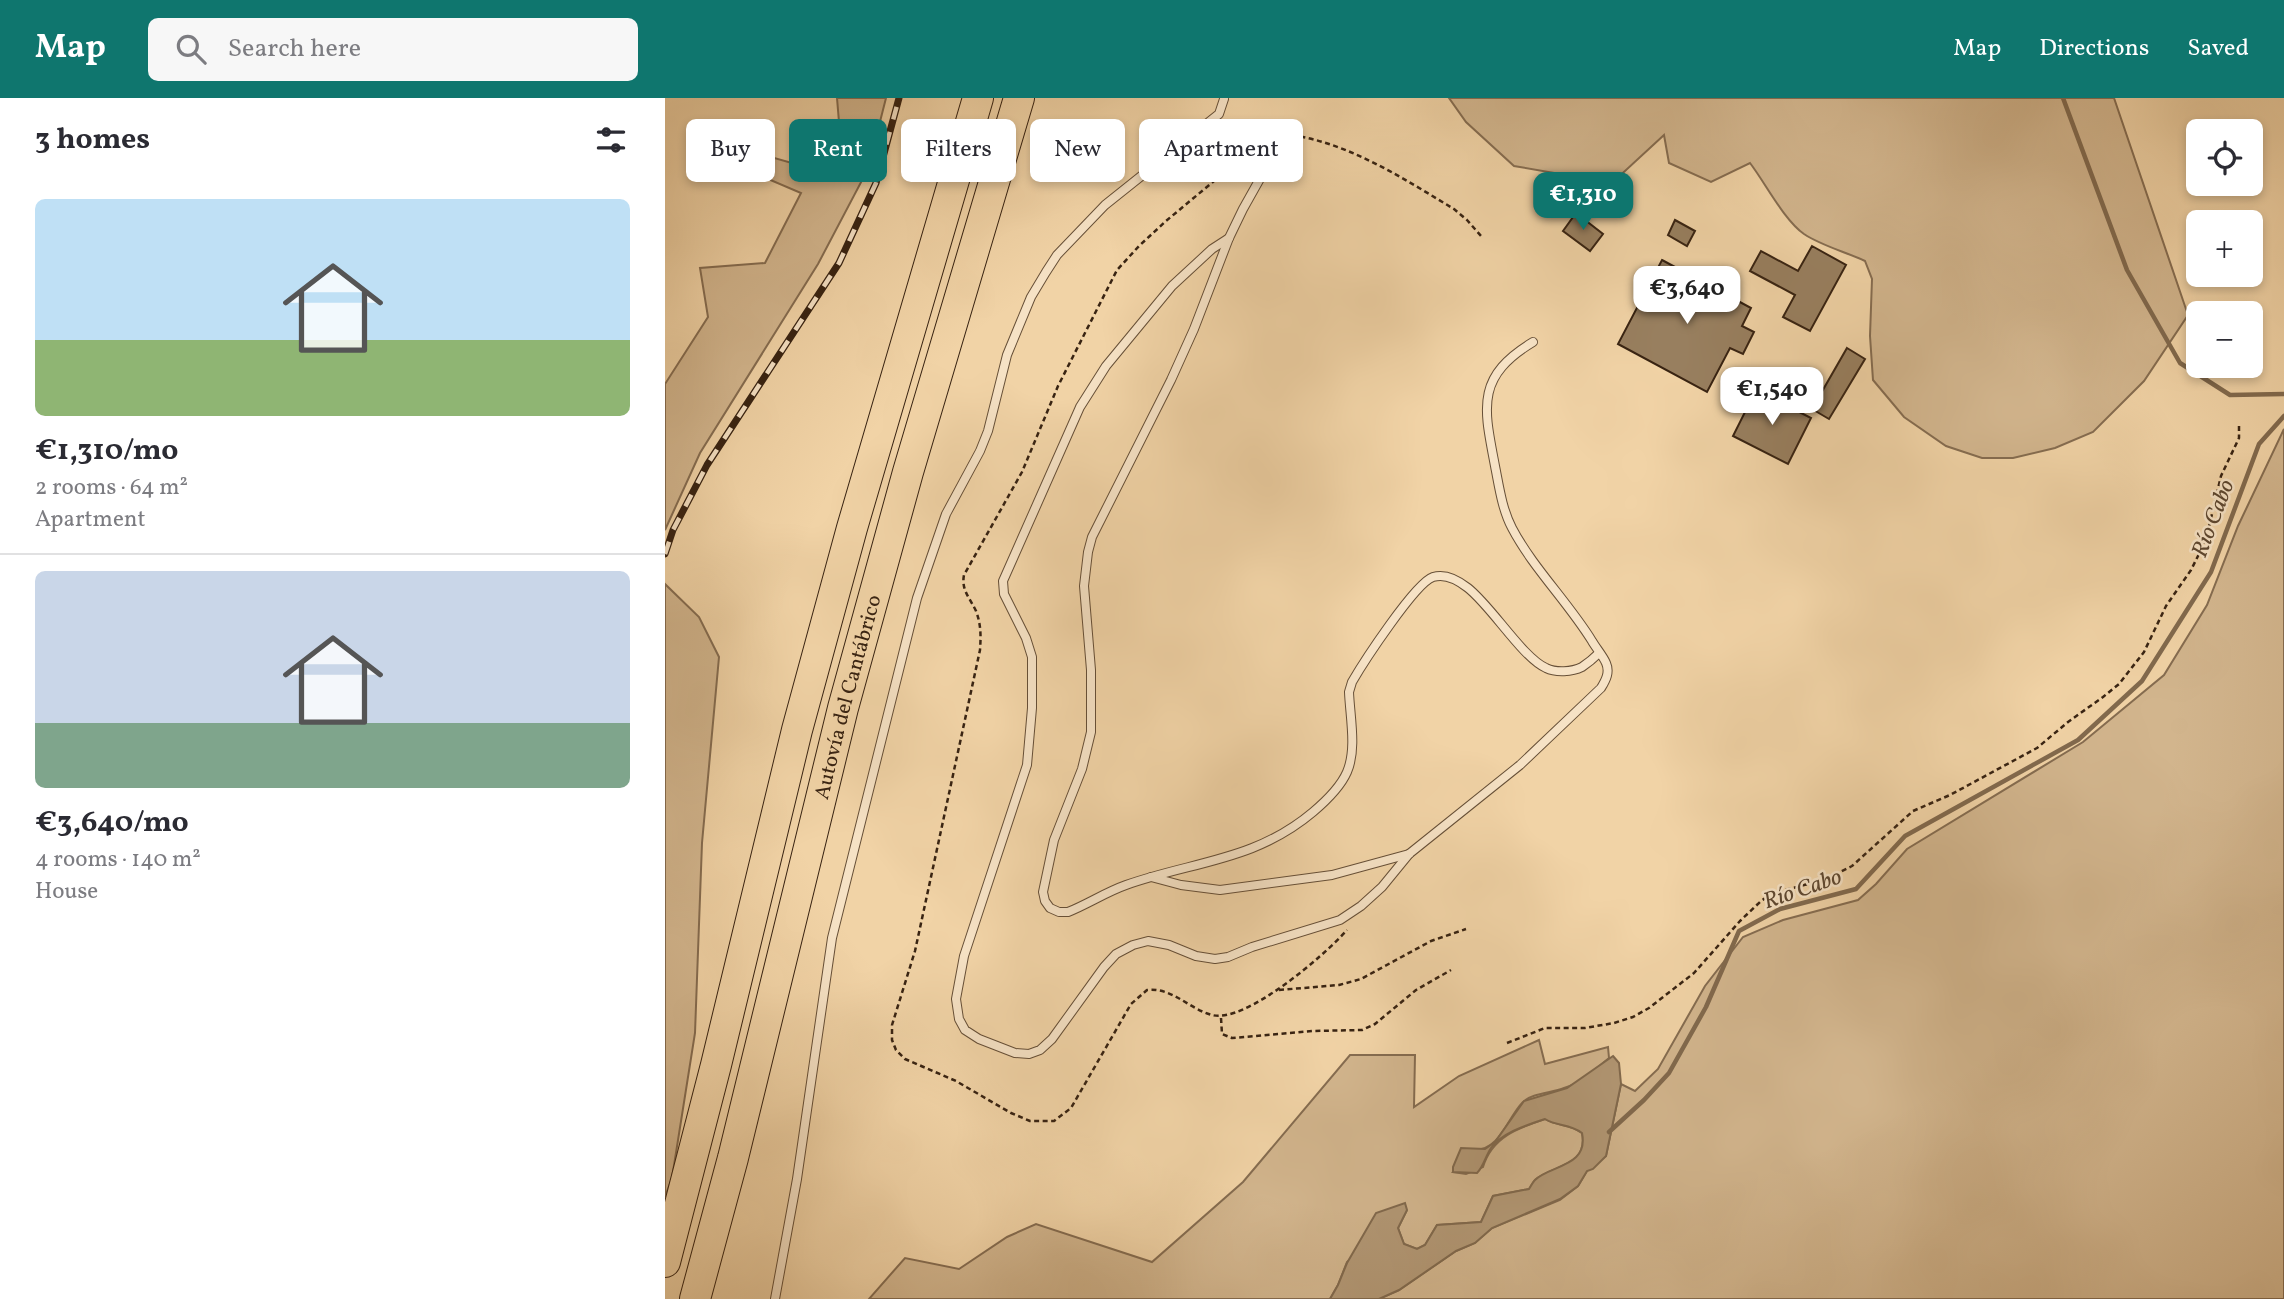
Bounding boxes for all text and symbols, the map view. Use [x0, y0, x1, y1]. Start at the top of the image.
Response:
search box [148, 18, 638, 81]
text: Map [35, 26, 106, 72]
icon: search [172, 30, 210, 68]
text: Search here [228, 31, 361, 67]
text: Map [1953, 32, 2001, 66]
text: Directions [2039, 32, 2149, 66]
text: Saved [2187, 32, 2249, 66]
text: 3 homes [35, 119, 150, 161]
chip: Buy [686, 119, 775, 182]
chip: Rent [789, 119, 887, 182]
chip: Filters [901, 119, 1016, 182]
chip: New [1030, 119, 1125, 182]
chip: Apartment [1139, 119, 1303, 182]
map controls [2186, 119, 2263, 378]
button: locate [2186, 119, 2263, 196]
icon: filters [592, 121, 630, 159]
pin: €1,310 [1526, 172, 1640, 232]
text: €1,310 [1549, 179, 1617, 211]
button: + [2186, 210, 2263, 287]
icon: home [270, 245, 396, 371]
pin: €3,640 [1630, 266, 1744, 326]
text: €3,640 [1649, 273, 1725, 305]
button: − [2186, 301, 2263, 378]
pin: €1,540 [1715, 368, 1829, 427]
text: €1,540 [1736, 374, 1808, 406]
text: €1,310/mo [35, 430, 179, 472]
text: 2 rooms · 64 m² [35, 472, 188, 504]
water label: Río Cabo [2184, 475, 2243, 562]
text: Apartment [35, 504, 146, 536]
street label: Autovía del Cantábrico [808, 592, 889, 803]
icon: home [270, 617, 396, 743]
text: €3,640/mo [35, 802, 189, 844]
text: 4 rooms · 140 m² [35, 844, 201, 876]
water label: Río Cabo [1759, 861, 1847, 918]
text: House [35, 876, 98, 908]

